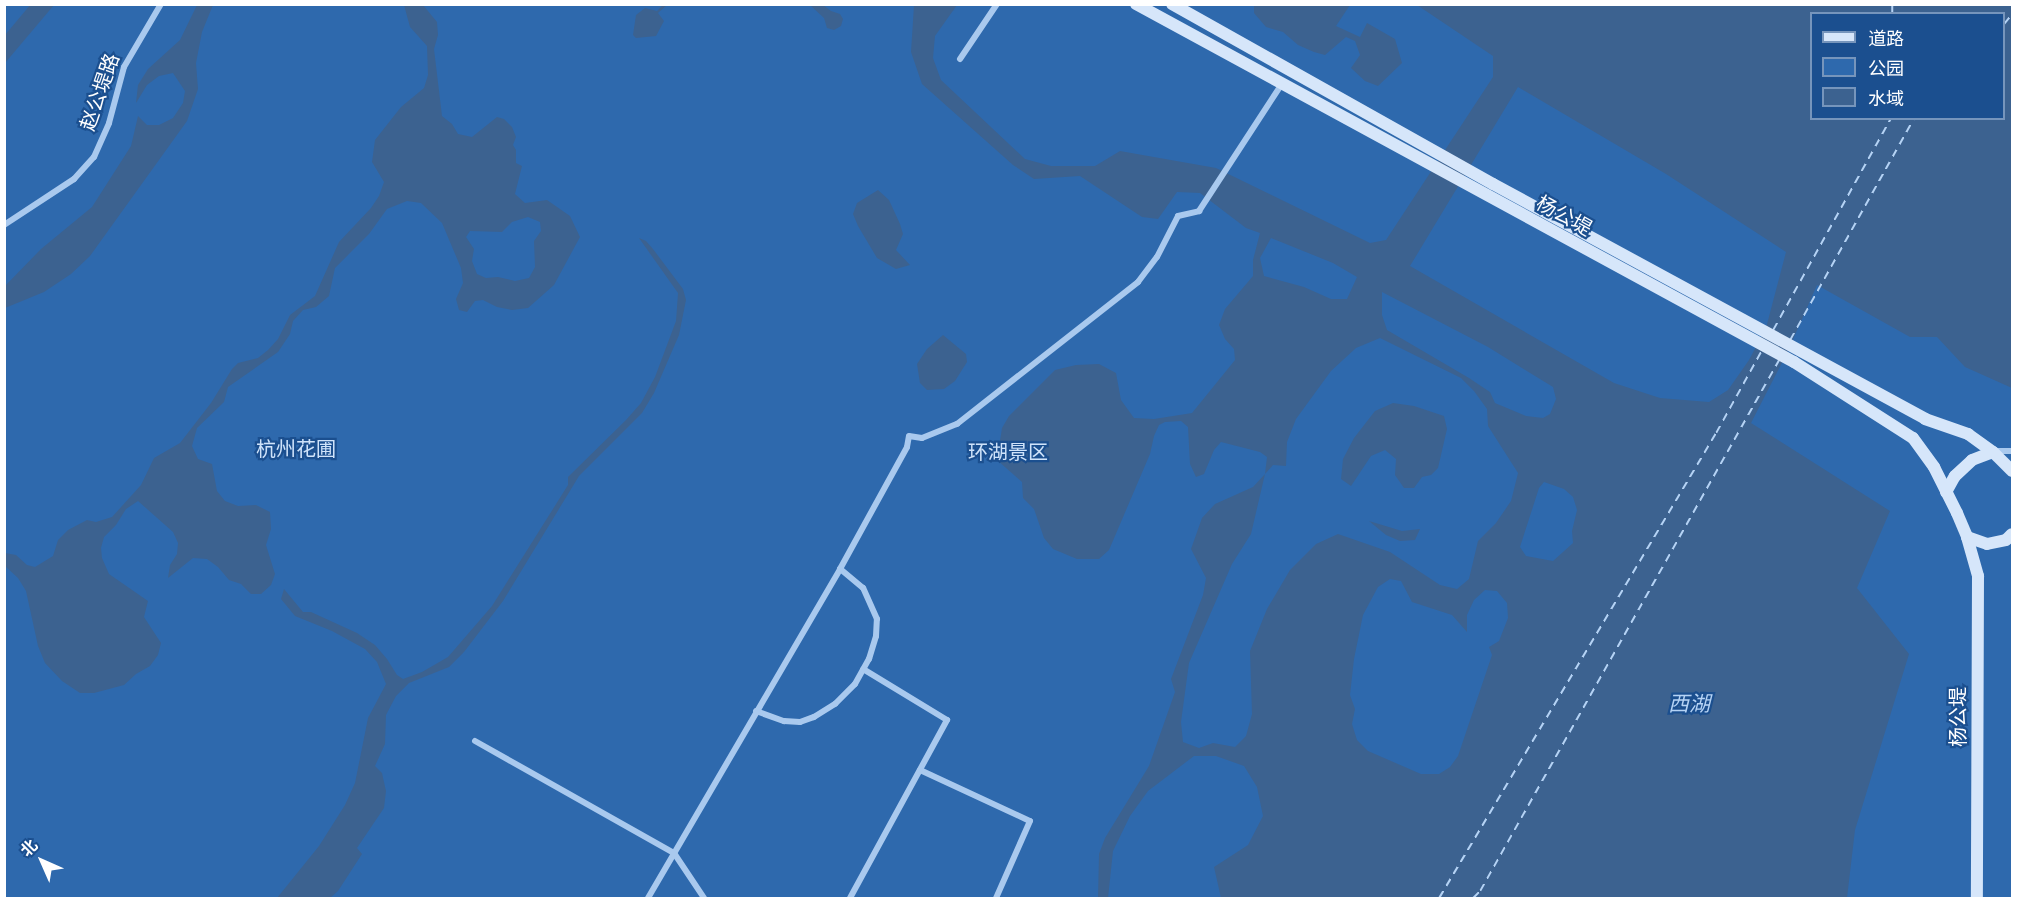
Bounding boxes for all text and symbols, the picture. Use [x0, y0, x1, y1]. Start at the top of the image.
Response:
legend [1810, 12, 2005, 120]
text: 道路 [1868, 28, 1904, 50]
street label: 赵公堤路 [76, 50, 124, 134]
text: 公园 [1868, 58, 1904, 80]
text: 水域 [1868, 88, 1904, 110]
street label: 杨公堤 [1532, 191, 1596, 241]
park label: 杭州花圃 [256, 437, 336, 461]
park label: 环湖景区 [968, 440, 1048, 464]
street label: 杨公堤 [1946, 687, 1970, 747]
water label: 西湖 [1668, 691, 1710, 717]
north arrow [12, 831, 72, 891]
text: 北 [17, 836, 41, 860]

